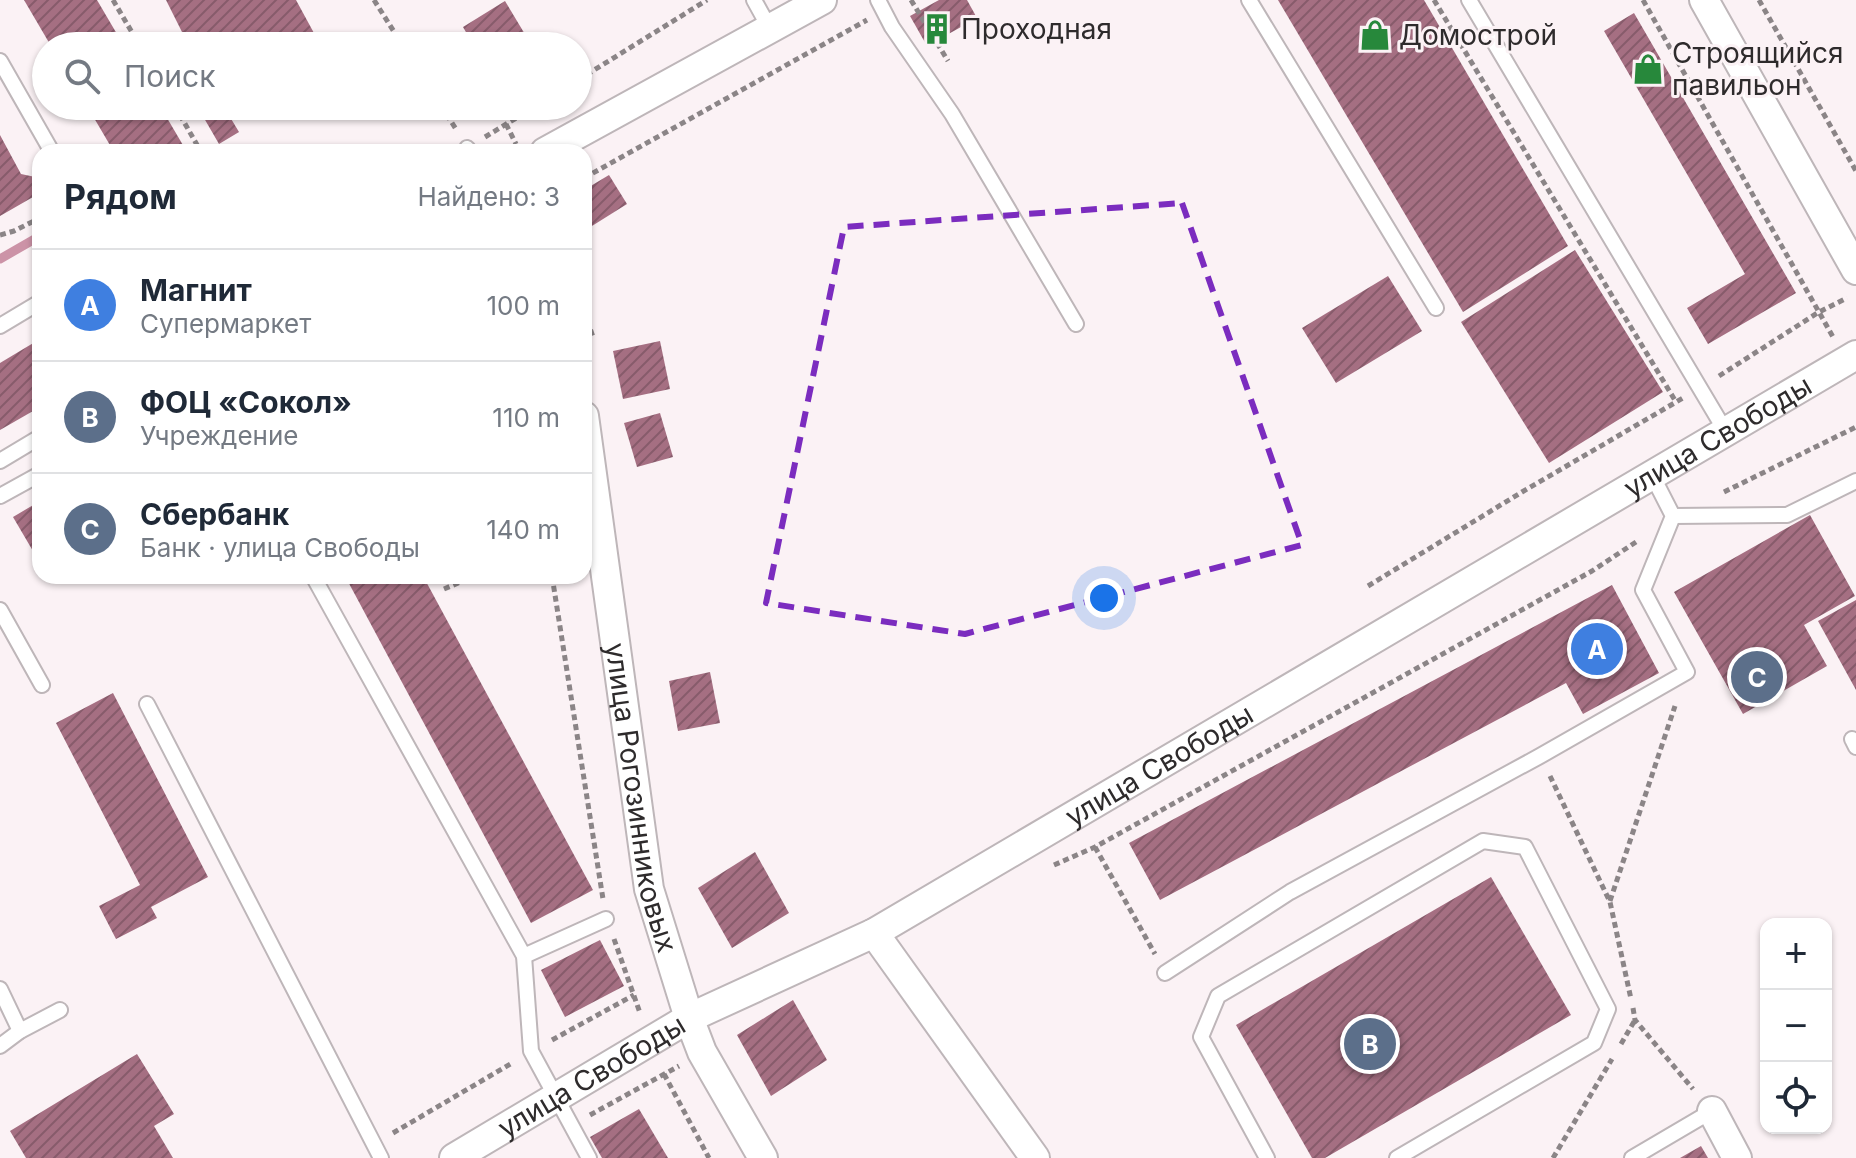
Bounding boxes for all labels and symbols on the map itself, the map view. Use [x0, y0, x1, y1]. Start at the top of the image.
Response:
building icon: Проходная [920, 12, 954, 46]
place label: Проходная [961, 12, 1112, 46]
shop icon: Домострой [1358, 18, 1392, 52]
place label: Домострой [1399, 18, 1557, 52]
place label: Строящийся павильон [1672, 36, 1843, 102]
shop icon: Строящийся павильон [1631, 52, 1665, 86]
street label: улица Свободы [1618, 368, 1818, 505]
your location [1084, 578, 1124, 618]
pin: A [1571, 619, 1623, 679]
street label: улица Рогозинниковых [598, 641, 685, 957]
pin: C [1731, 647, 1783, 707]
street label: улица Свободы [1059, 697, 1259, 834]
street label: улица Свободы [492, 1007, 691, 1145]
pin: B [1344, 1014, 1396, 1074]

